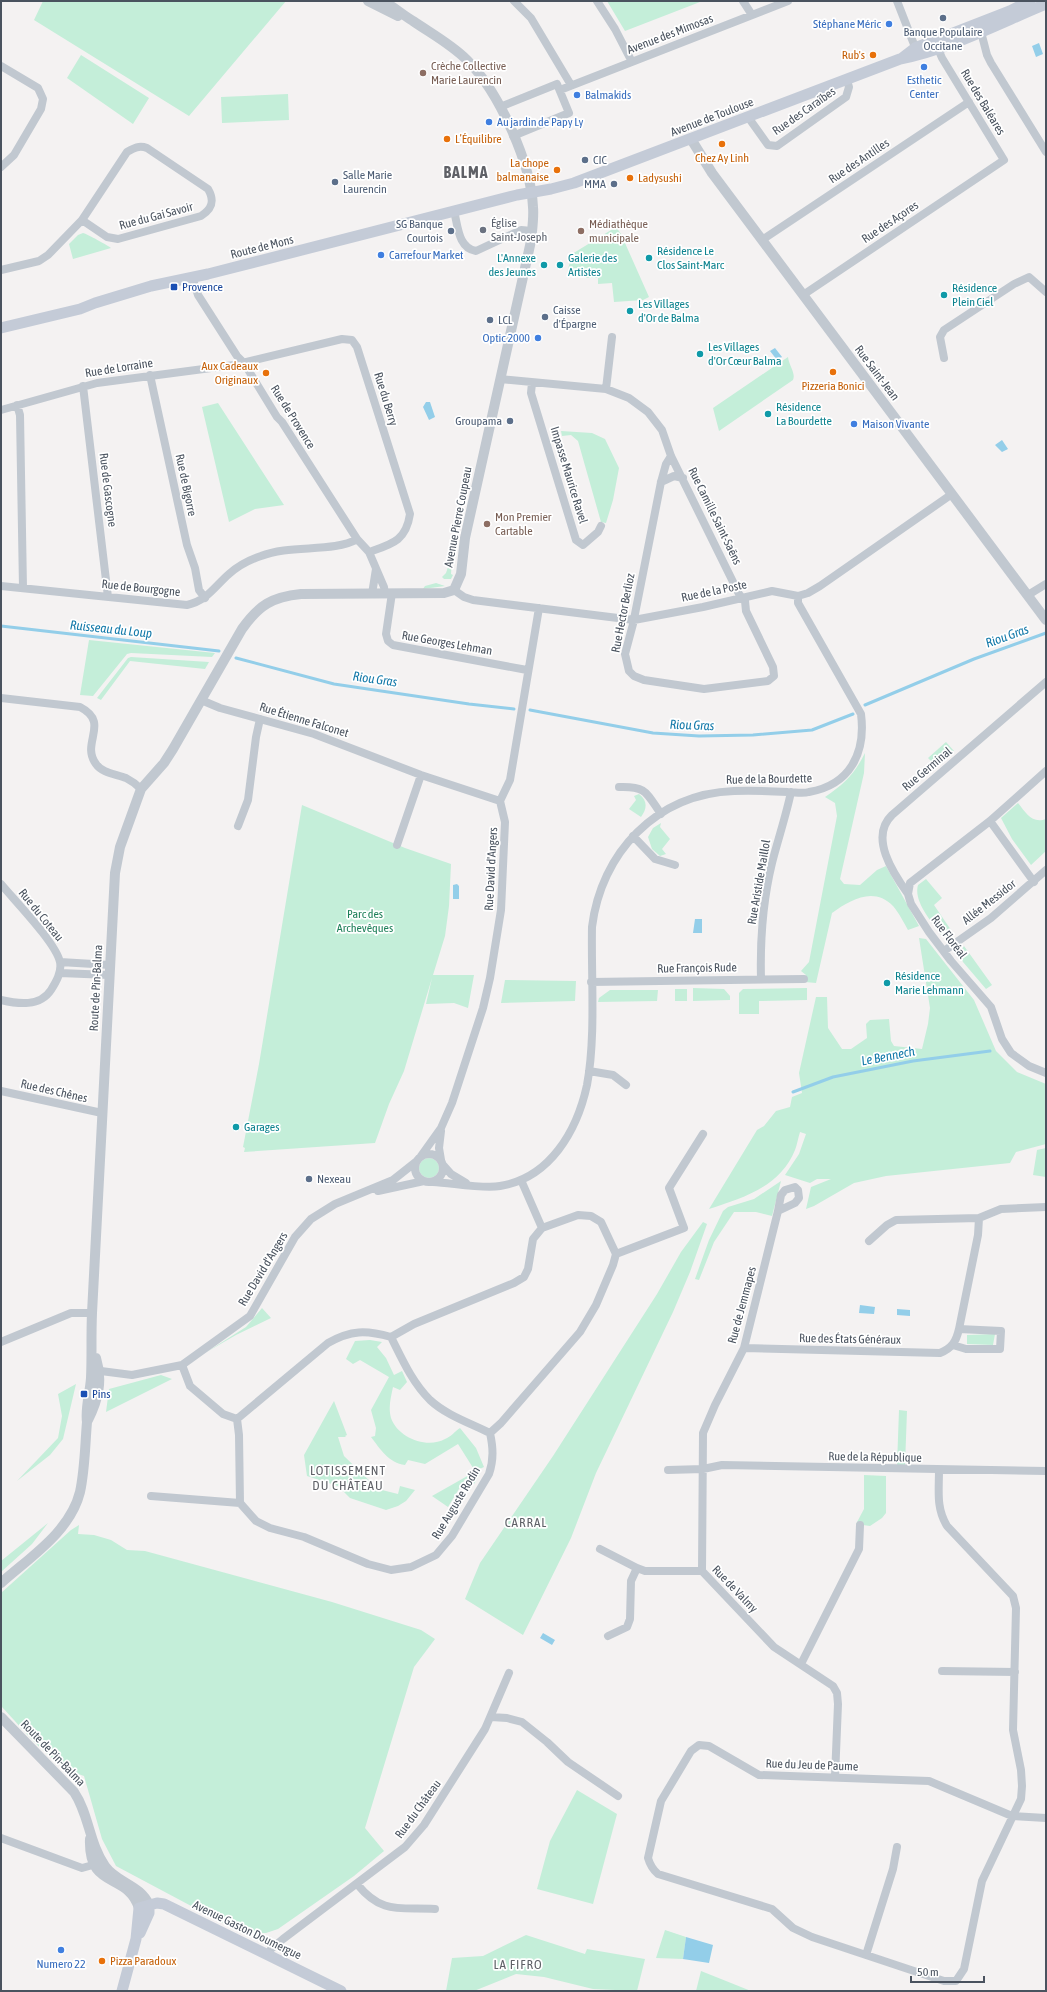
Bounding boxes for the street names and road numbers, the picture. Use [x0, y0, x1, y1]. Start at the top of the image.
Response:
street label: Avenue des Mimosas [625, 11, 715, 57]
street label: Rue des Baléares [958, 66, 1008, 138]
street label: Rue des Caraïbes [770, 84, 838, 138]
street label: Avenue de Toulouse [669, 95, 755, 139]
street label: Rue des Antilles [826, 136, 892, 186]
street label: Rue des Açores [859, 198, 921, 246]
street label: Rue du Gai Savoir [118, 199, 195, 233]
street label: Route de Mons [229, 232, 295, 262]
street label: Rue Saint-Jean [852, 343, 902, 403]
street label: Rue de Lorraine [84, 356, 154, 380]
street label: Rue du Berry [371, 371, 401, 427]
street label: Rue de Provence [268, 383, 318, 451]
street label: Impasse Maurice Ravel [548, 425, 591, 526]
street label: Rue de Gascogne [97, 452, 119, 528]
street label: Rue de Bigorre [173, 453, 199, 517]
street label: Avenue Pierre Coupeau [441, 465, 475, 569]
street label: Rue Camille Saint-Saëns [685, 465, 745, 567]
street label: Rue Hector Berlioz [608, 572, 638, 654]
street label: Rue de Bourgogne [101, 577, 181, 599]
street label: Rue de la Poste [680, 577, 748, 605]
street label: Rue Georges Lehman [401, 628, 493, 658]
street label: Rue Étienne Falconet [258, 700, 351, 740]
street label: Rue Germinal [899, 744, 955, 794]
street label: Rue de la Bourdette [726, 771, 812, 787]
street label: Rue David d'Angers [482, 827, 500, 911]
street label: Rue Aristide Maillol [745, 838, 773, 925]
street label: Allée Messidor [959, 876, 1019, 927]
street label: Rue du Coteau [16, 886, 66, 944]
street label: Rue Floréal [928, 913, 970, 962]
street label: Route de Pin-Balma [87, 944, 105, 1032]
street label: Rue François Rude [657, 960, 737, 976]
street label: Rue des Chênes [19, 1077, 89, 1105]
street label: Rue David d'Angers [235, 1230, 291, 1308]
street label: Rue de Jemmapes [725, 1265, 759, 1345]
street label: Rue des États Généraux [799, 1331, 901, 1347]
street label: Rue de la République [828, 1449, 922, 1465]
street label: Rue Auguste Rodin [429, 1464, 483, 1542]
street label: Rue de Valmy [709, 1563, 761, 1615]
street label: Route de Pin-Balma [18, 1717, 88, 1789]
street label: Rue du Jeu de Paume [765, 1756, 859, 1774]
street label: Rue du Château [392, 1777, 444, 1841]
street label: Avenue Gaston Doumergue [190, 1898, 304, 1962]

